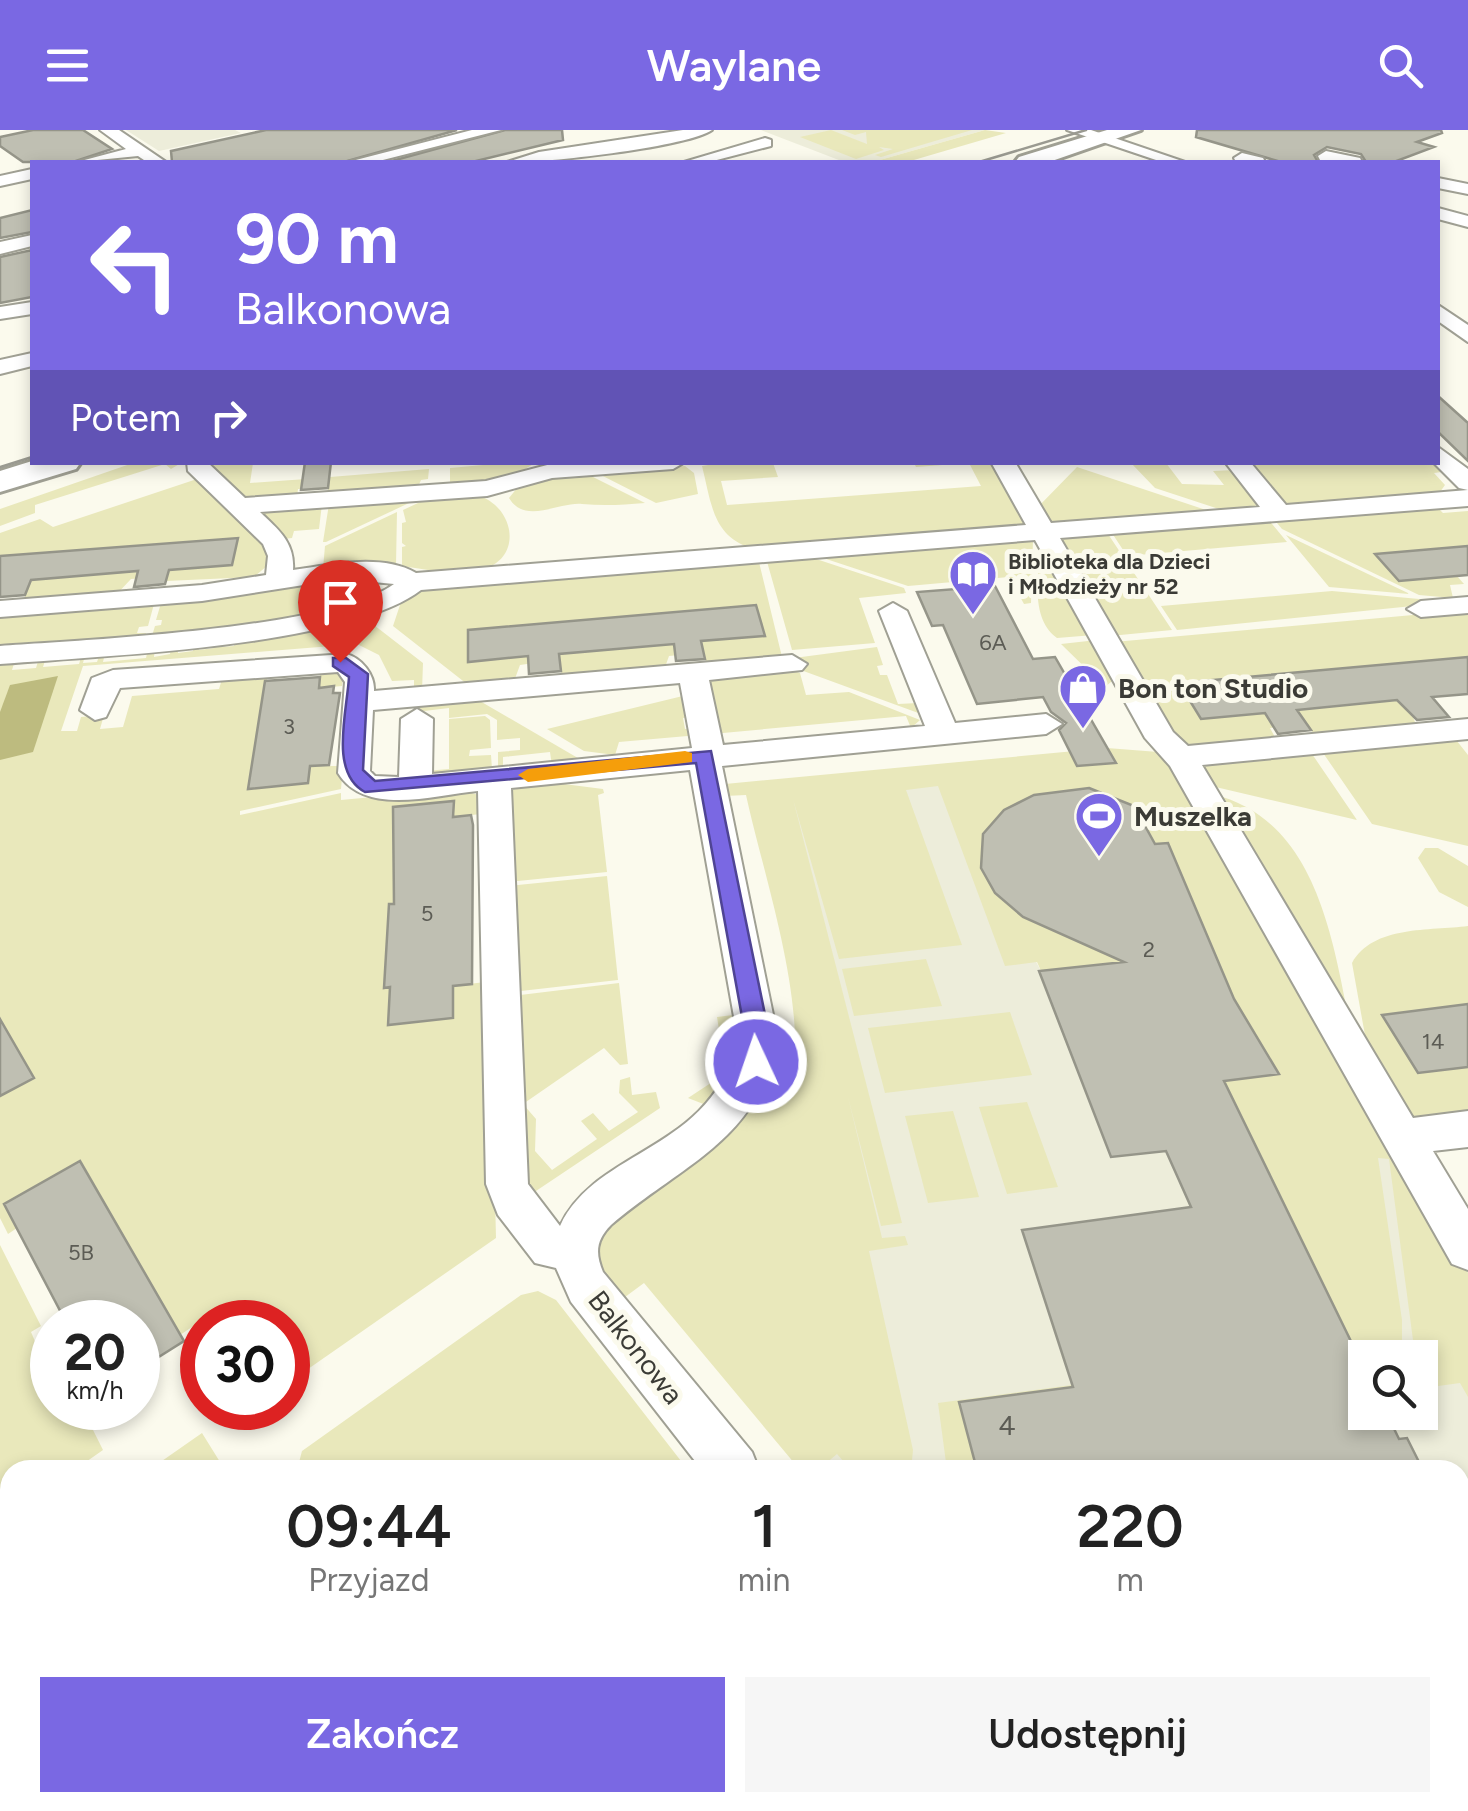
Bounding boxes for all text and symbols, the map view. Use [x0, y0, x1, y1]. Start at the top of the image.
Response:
icon: menu [40, 38, 95, 93]
text: Waylane [647, 38, 821, 92]
icon: search [1373, 38, 1428, 93]
text: 90 m [235, 196, 399, 281]
icon: left [70, 200, 200, 330]
text: Balkonowa [235, 281, 451, 335]
icon: right [201, 390, 256, 445]
text: Potem [70, 395, 181, 441]
library icon: Biblioteka dla Dzieci i Młodzieży nr 52 [947, 548, 999, 616]
place label: Biblioteka dla Dzieci i Młodzieży nr 52 [1008, 548, 1210, 600]
pin [298, 560, 383, 663]
icon: arrive [313, 575, 368, 630]
house number: 6A [979, 629, 1007, 656]
shop icon: Bon ton Studio [1057, 662, 1109, 730]
place label: Bon ton Studio [1118, 671, 1308, 705]
house number: 3 [283, 713, 295, 740]
sports icon: Muszelka [1073, 790, 1125, 858]
place label: Muszelka [1134, 799, 1252, 833]
house number: 5 [421, 900, 433, 927]
house number: 2 [1143, 936, 1155, 963]
position arrow [704, 1010, 808, 1114]
house number: 14 [1422, 1028, 1444, 1055]
house number: 5B [68, 1239, 94, 1266]
street label: Balkonowa [581, 1284, 691, 1410]
speed limit sign: 30 [180, 1300, 310, 1430]
text: 20 [64, 1322, 126, 1383]
map controls [1348, 1340, 1438, 1430]
button: search [1348, 1340, 1438, 1430]
text: km/h [66, 1375, 124, 1405]
house number: 4 [998, 1408, 1016, 1442]
text: 09:44 [286, 1490, 452, 1562]
text: 1 [752, 1490, 777, 1562]
text: 220 [1077, 1490, 1184, 1562]
text: Przyjazd [308, 1561, 429, 1599]
text: min [738, 1561, 790, 1599]
text: m [1117, 1561, 1144, 1599]
button: Zakończ [40, 1677, 725, 1792]
button: Udostępnij [745, 1677, 1430, 1792]

